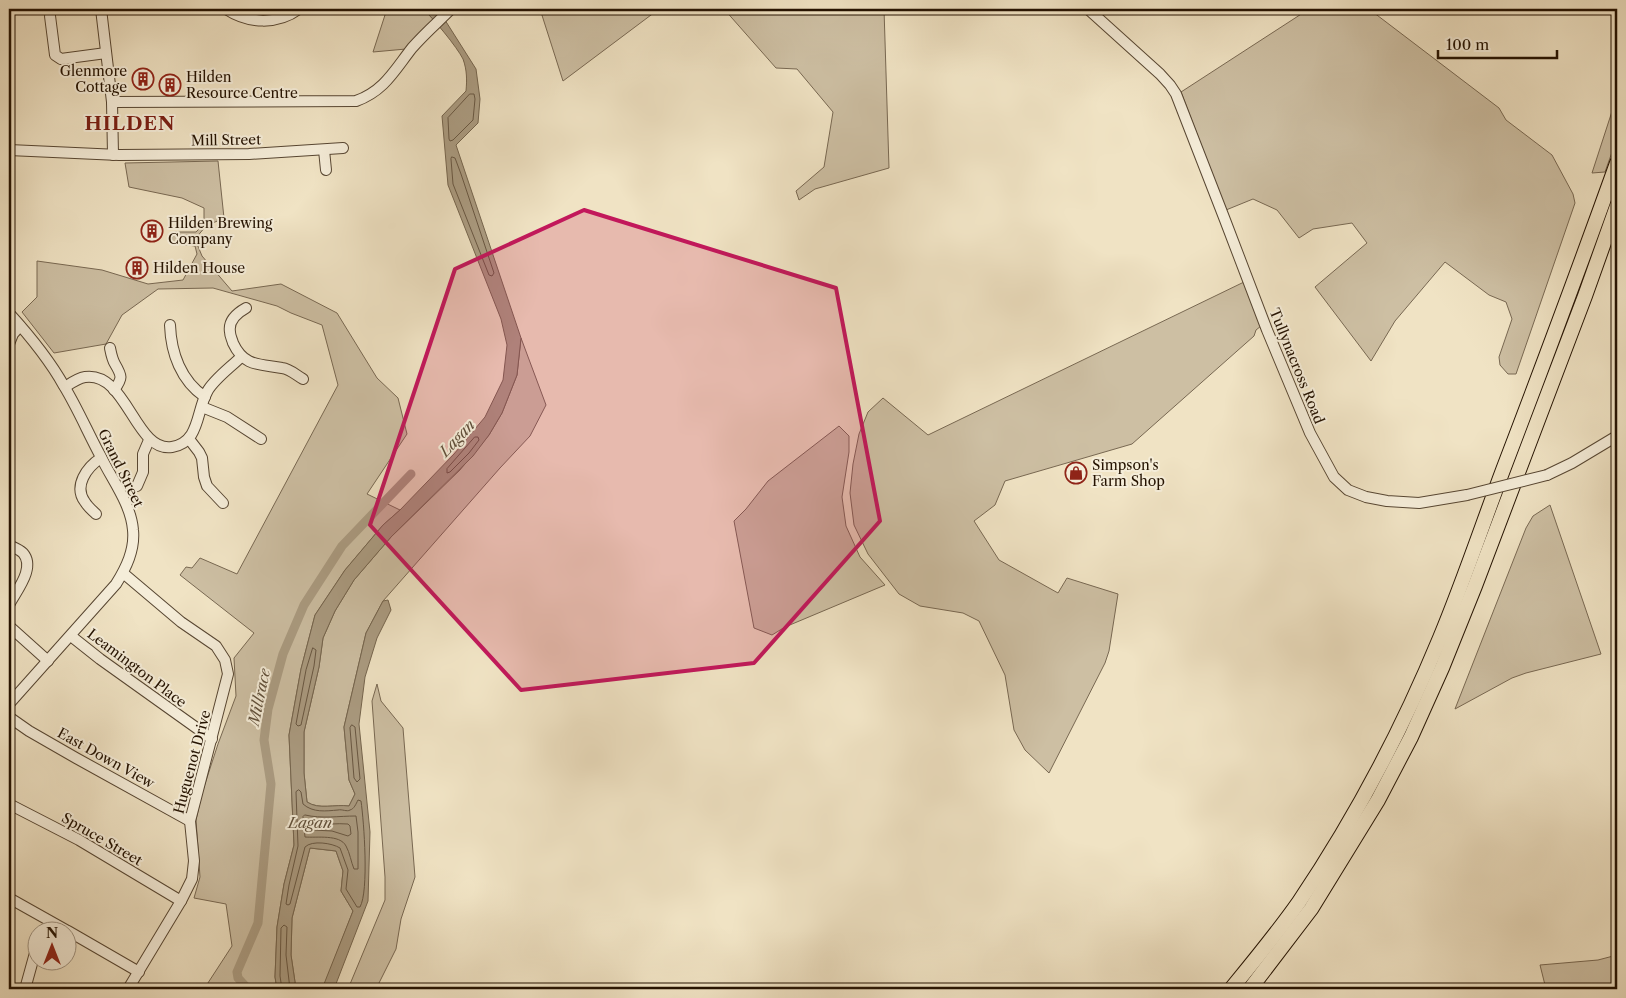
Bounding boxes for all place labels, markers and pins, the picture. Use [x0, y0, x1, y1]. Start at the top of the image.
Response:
place label: Glenmore Cottage [60, 62, 127, 96]
building icon: Glenmore Cottage [131, 67, 155, 91]
place label: Hilden Resource Centre [186, 68, 298, 102]
building icon: Hilden Resource Centre [158, 73, 182, 97]
place label: Hilden Brewing Company [168, 214, 273, 248]
building icon: Hilden Brewing Company [140, 219, 164, 243]
building icon: Hilden House [125, 256, 149, 280]
place label: Hilden House [153, 259, 245, 277]
place label: Simpson's Farm Shop [1092, 456, 1165, 490]
shop icon: Simpson's Farm Shop [1064, 461, 1088, 485]

